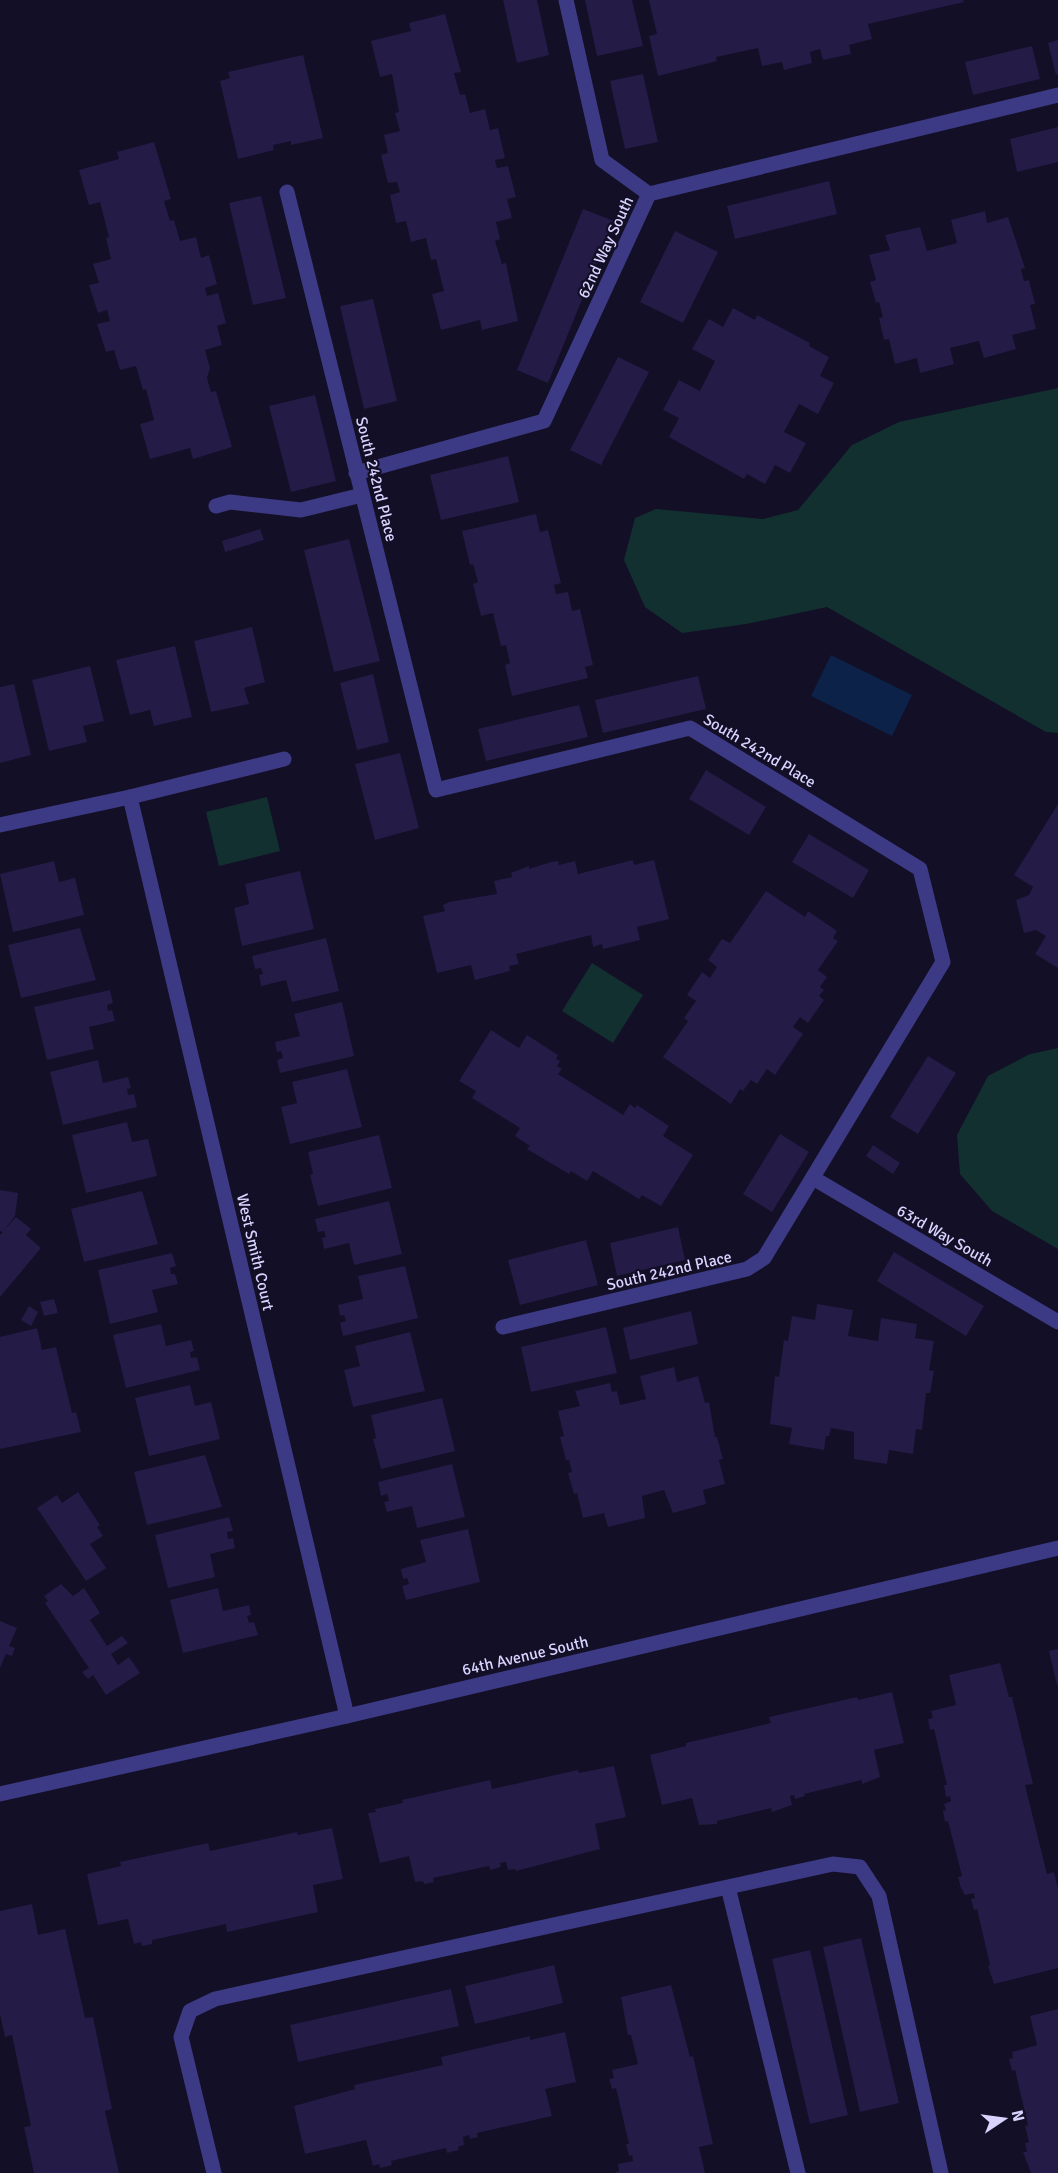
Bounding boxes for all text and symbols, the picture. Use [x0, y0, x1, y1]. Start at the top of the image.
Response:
street label: 62nd Way South [574, 193, 638, 302]
street label: South 242nd Place [351, 415, 401, 544]
street label: South 242nd Place [700, 709, 819, 792]
street label: West Smith Court [232, 1192, 278, 1313]
street label: 63rd Way South [893, 1200, 996, 1271]
street label: South 242nd Place [605, 1247, 734, 1295]
street label: 64th Avenue South [460, 1632, 590, 1680]
north arrow [974, 2089, 1034, 2149]
text: N [1007, 2108, 1029, 2124]

